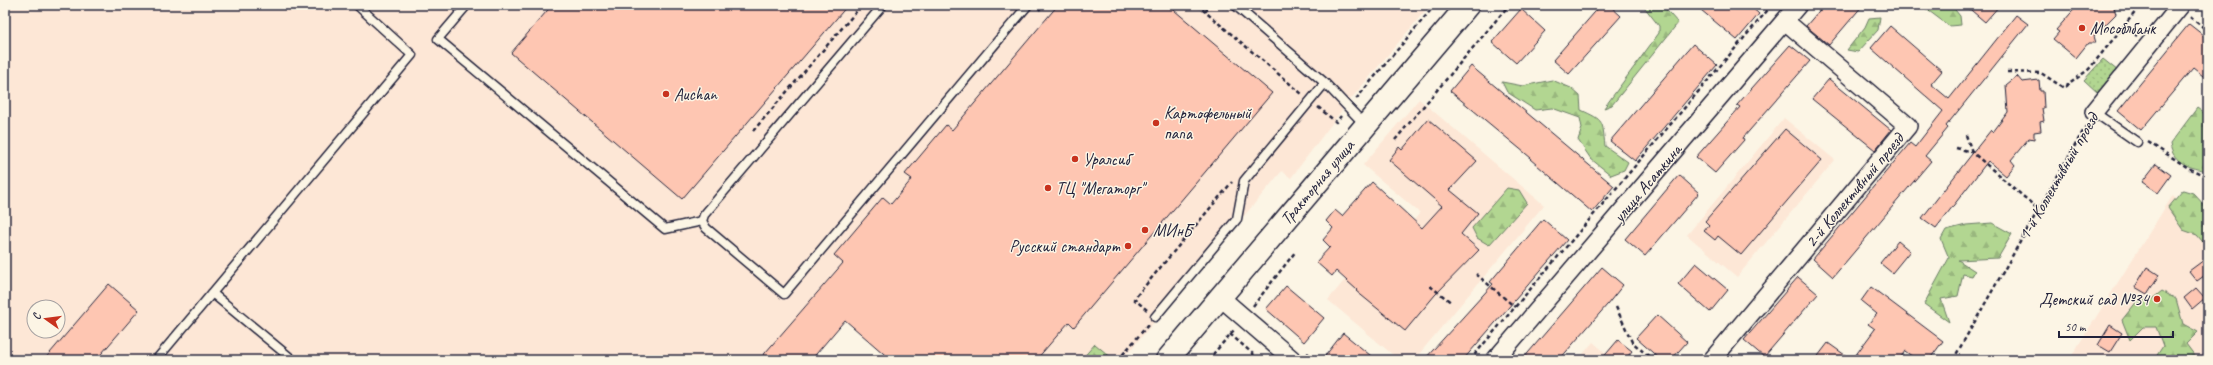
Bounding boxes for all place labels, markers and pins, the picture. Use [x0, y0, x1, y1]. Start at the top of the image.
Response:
place label: Мособлбанк [2090, 18, 2157, 39]
marker: Мособлбанк [2077, 23, 2087, 33]
place label: Auchan [674, 84, 718, 105]
marker: Auchan [661, 89, 671, 99]
place label: Картофельный папа [1164, 103, 1252, 144]
marker: Картофельный папа [1151, 118, 1161, 128]
place label: Уралсиб [1083, 149, 1134, 170]
marker: Уралсиб [1070, 154, 1080, 164]
place label: ТЦ "Мегаторг" [1056, 178, 1148, 199]
marker: ТЦ "Мегаторг" [1043, 183, 1053, 193]
place label: МИнБ [1153, 220, 1195, 241]
marker: МИнБ [1140, 225, 1150, 235]
place label: Русский стандарт [1010, 236, 1120, 257]
marker: Русский стандарт [1123, 241, 1133, 251]
place label: Детский сад №34 [2039, 289, 2151, 310]
marker: Детский сад №34 [2152, 294, 2162, 304]

